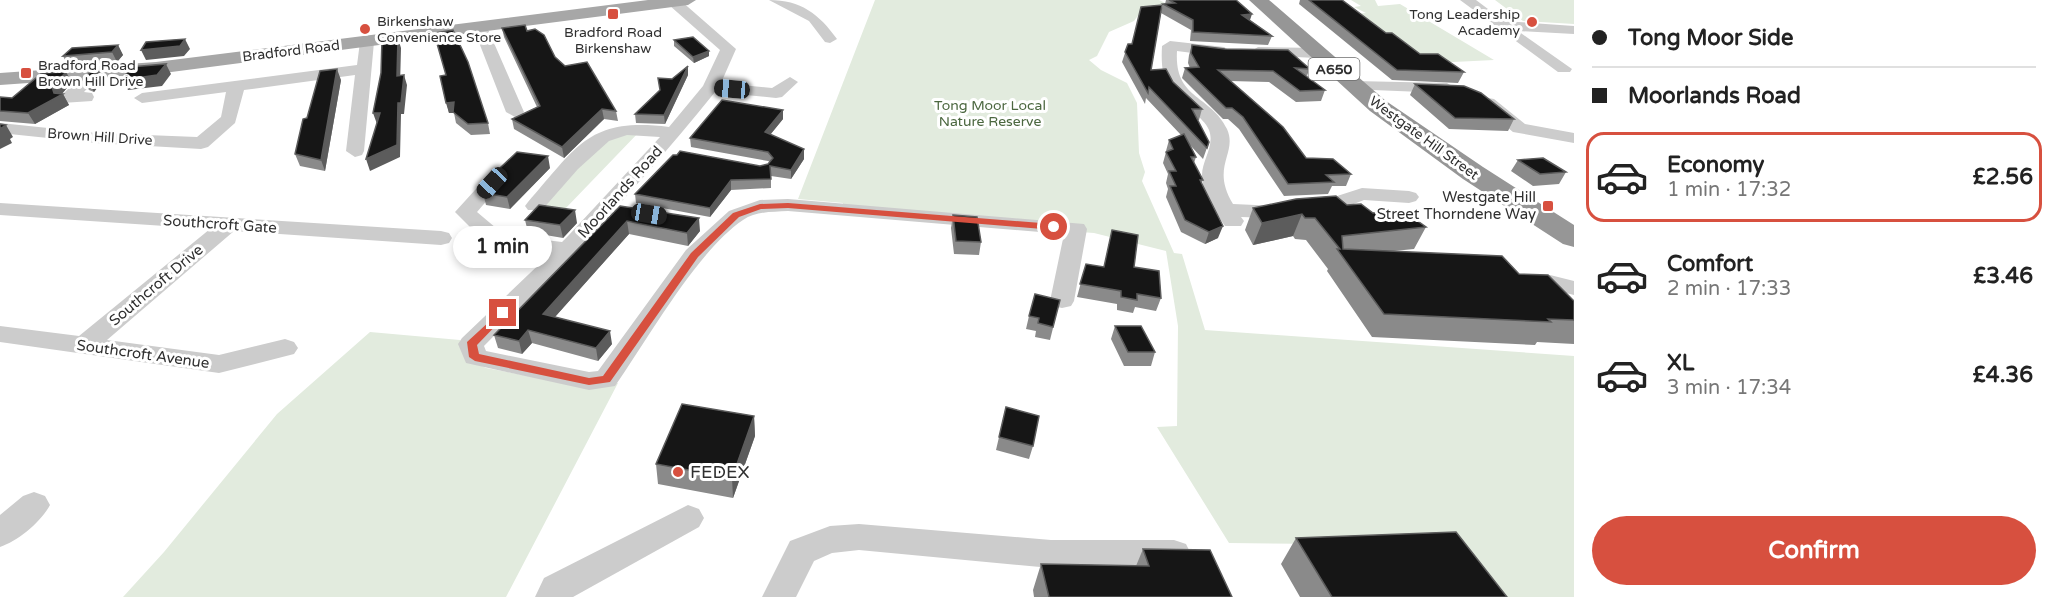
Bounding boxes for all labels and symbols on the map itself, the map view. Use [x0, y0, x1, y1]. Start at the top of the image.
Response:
place label: Tong Leadership Academy [1409, 6, 1520, 39]
marker: Bradford Road Birkenshaw [606, 7, 620, 21]
place label: Birkenshaw Convenience Store [377, 13, 501, 46]
marker: Tong Leadership Academy [1525, 15, 1539, 29]
marker: Birkenshaw Convenience Store [358, 22, 372, 36]
place label: Bradford Road Birkenshaw [564, 24, 662, 57]
street label: Bradford Road [241, 37, 341, 65]
place label: Bradford Road Brown Hill Drive [38, 57, 144, 90]
road number: A650 [1308, 58, 1360, 80]
marker: Bradford Road Brown Hill Drive [19, 66, 33, 80]
car [713, 78, 751, 100]
street label: Westgate Hill Street [1366, 93, 1483, 184]
park label: Tong Moor Local Nature Reserve [934, 97, 1046, 130]
street label: Brown Hill Drive [47, 125, 153, 149]
street label: Moorlands Road [574, 142, 666, 242]
car [473, 164, 511, 202]
place label: Westgate Hill Street Thorndene Way [1377, 188, 1536, 223]
marker: Westgate Hill Street Thorndene Way [1541, 199, 1555, 213]
car [630, 202, 668, 226]
street label: Southcroft Gate [163, 211, 277, 237]
route start [1040, 213, 1067, 240]
callout: 1 min [454, 226, 552, 268]
street label: Southcroft Drive [105, 240, 207, 330]
route end [489, 299, 516, 326]
street label: Southcroft Avenue [75, 336, 211, 372]
place label: FEDEX [690, 461, 750, 483]
marker: FEDEX [671, 465, 685, 479]

